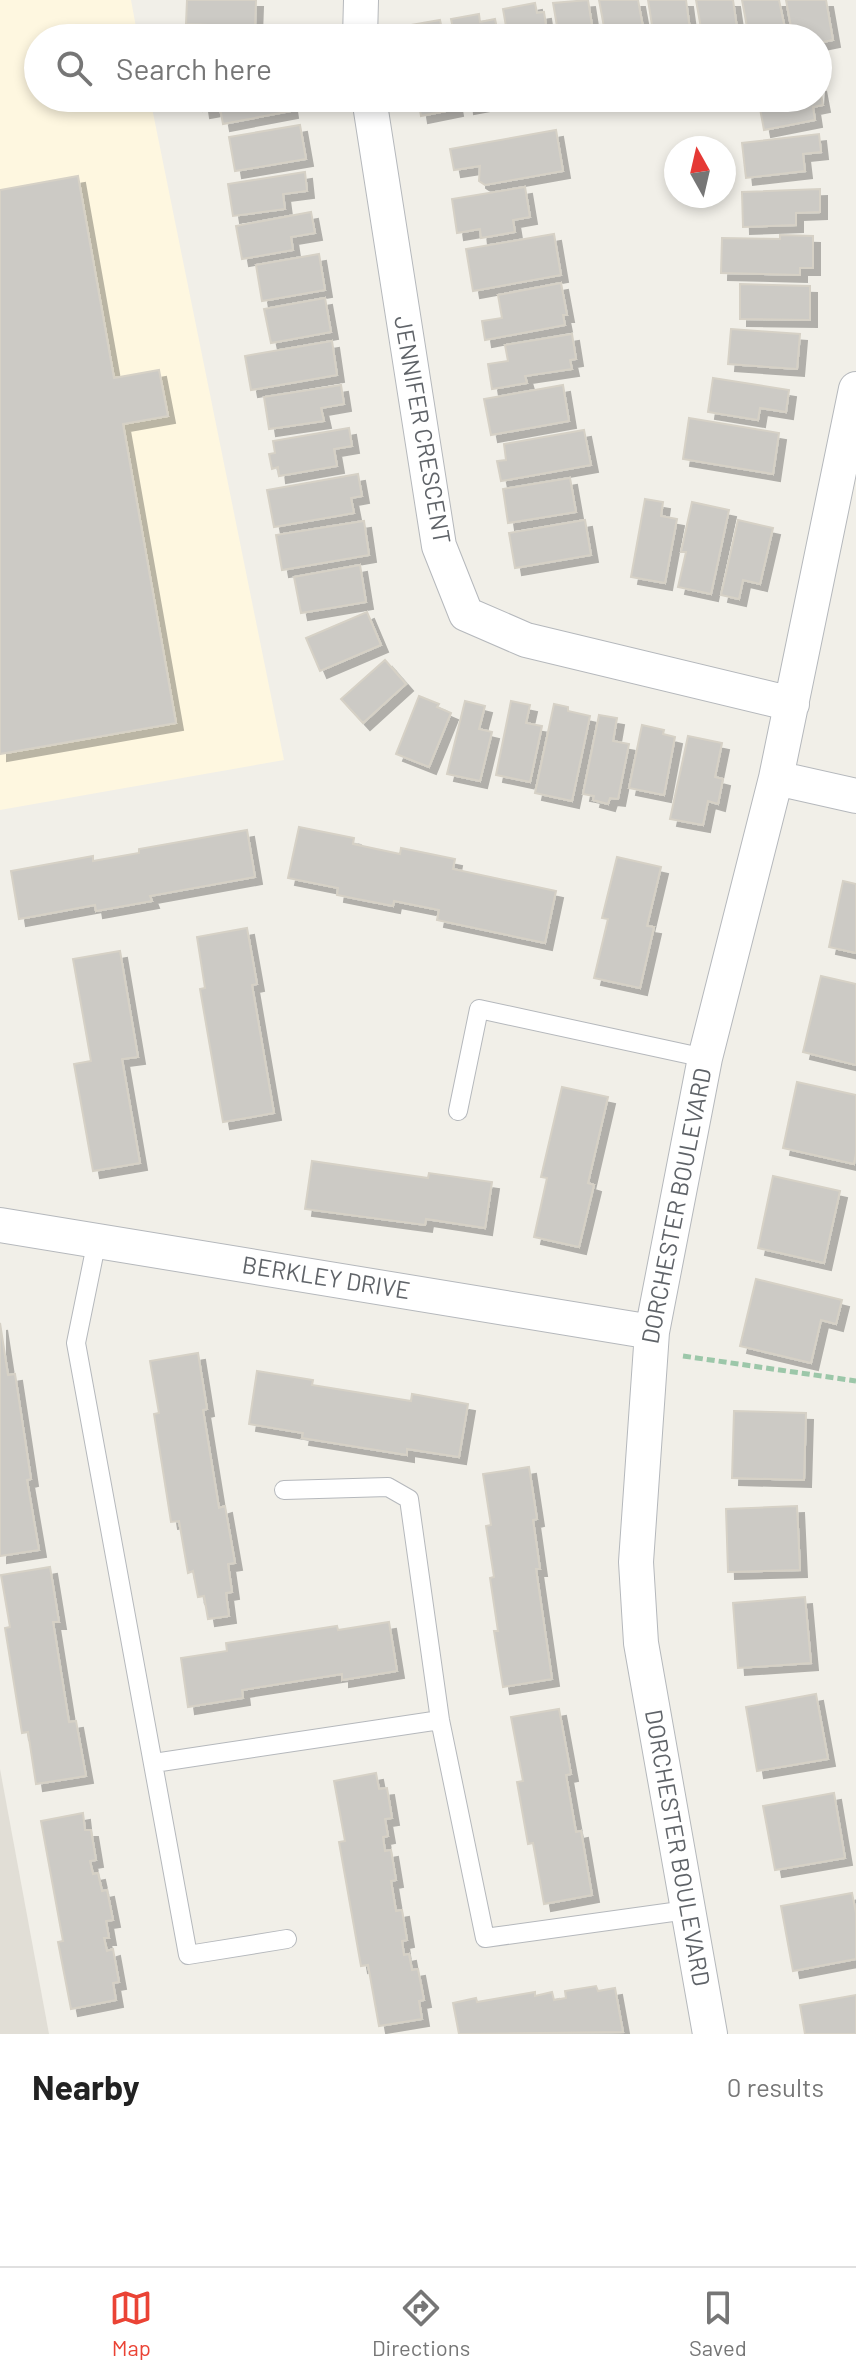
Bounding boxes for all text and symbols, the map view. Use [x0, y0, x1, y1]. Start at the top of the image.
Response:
search box [24, 24, 832, 112]
icon: search [52, 46, 96, 90]
text: Search here [116, 50, 272, 86]
north arrow [664, 136, 736, 208]
street label: JENNIFER CRESCENT [389, 313, 458, 546]
street label: DORCHESTER BOULEVARD [635, 1065, 717, 1346]
street label: BERKLEY DRIVE [240, 1249, 412, 1304]
street label: DORCHESTER BOULEVARD [640, 1707, 717, 1988]
text: Nearby [32, 2066, 140, 2107]
text: 0 results [727, 2071, 824, 2102]
tab: Map [109, 2286, 153, 2360]
tab: Directions [372, 2286, 470, 2360]
tab: Saved [689, 2286, 747, 2360]

